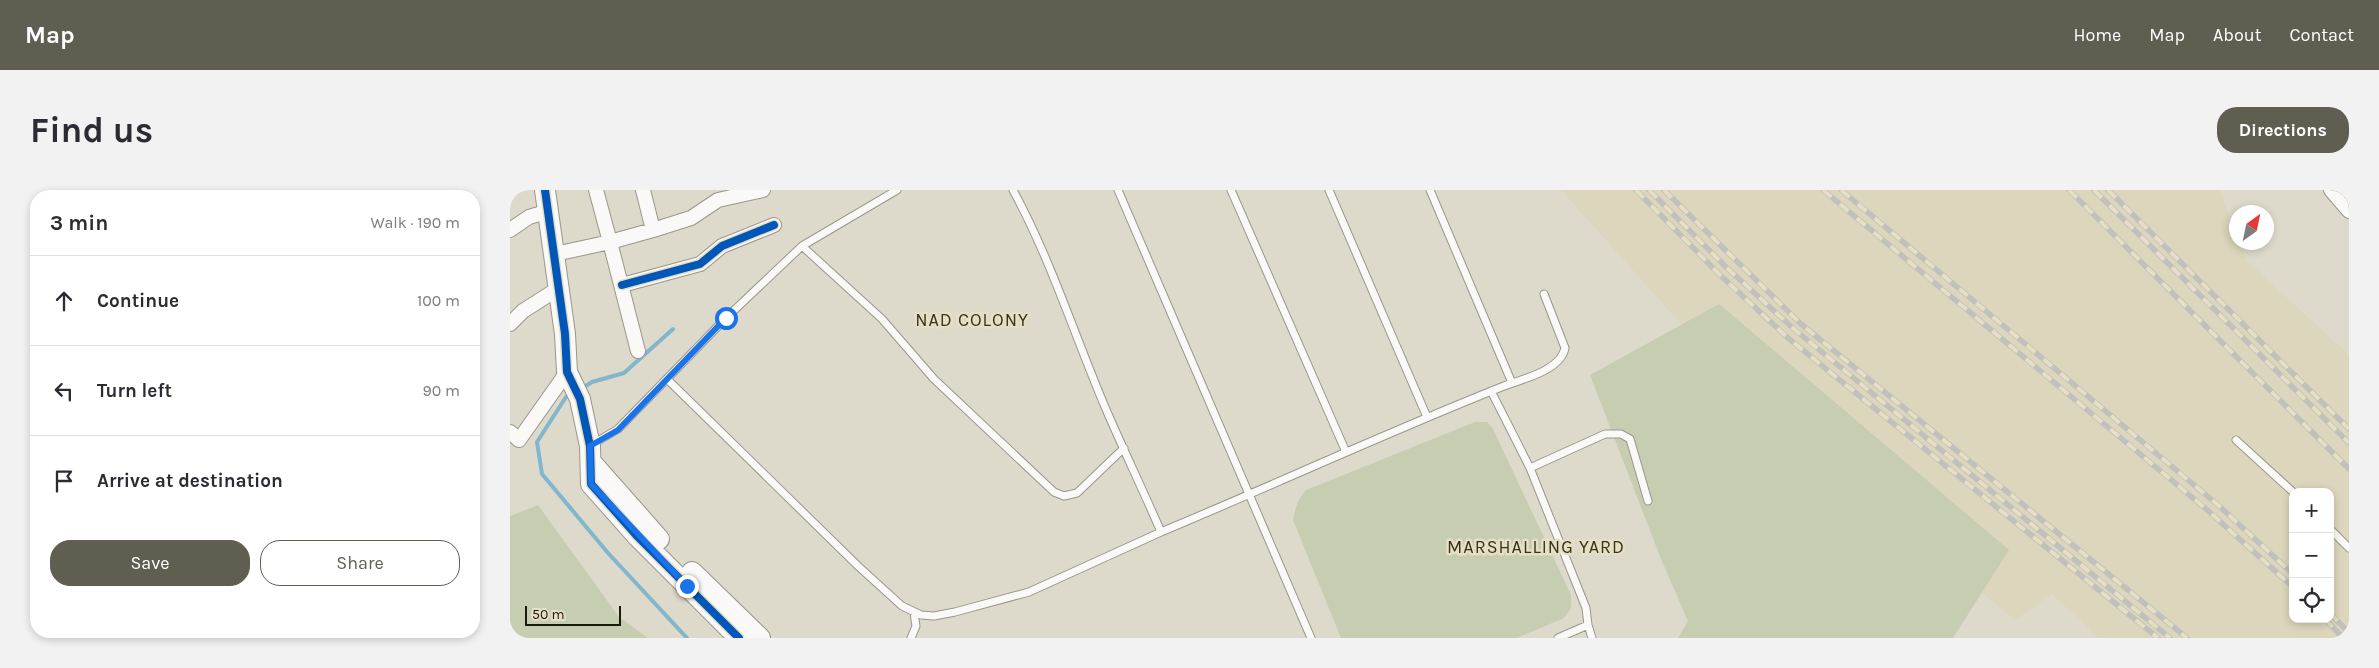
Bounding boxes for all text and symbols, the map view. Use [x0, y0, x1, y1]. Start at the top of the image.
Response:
text: Map [25, 21, 75, 49]
text: Home [2073, 24, 2121, 46]
text: Map [2149, 24, 2185, 46]
text: About [2213, 24, 2262, 46]
text: Contact [2290, 24, 2354, 46]
button: Directions [2217, 107, 2349, 153]
text: Find us [30, 110, 153, 151]
north arrow [2229, 205, 2274, 250]
text: 3 min [50, 211, 108, 235]
text: Walk · 190 m [371, 213, 460, 232]
icon: ahead [50, 287, 78, 315]
text: Continue [97, 290, 179, 312]
text: 100 m [417, 291, 460, 310]
route start [715, 307, 738, 330]
district label: NAD COLONY [915, 309, 1029, 331]
icon: left [50, 377, 78, 405]
text: Turn left [97, 380, 172, 402]
text: 90 m [422, 381, 460, 400]
icon: arrive [50, 467, 78, 495]
text: Arrive at destination [97, 470, 283, 492]
map controls [2289, 488, 2334, 623]
button: + [2289, 488, 2334, 533]
button: − [2289, 533, 2334, 578]
district label: MARSHALLING YARD [1447, 536, 1625, 558]
button: Save [50, 540, 250, 586]
button: Share [260, 540, 460, 586]
route end [676, 575, 699, 598]
button: locate [2289, 578, 2334, 623]
scale bar [525, 603, 621, 626]
text: 50 m [532, 606, 565, 623]

